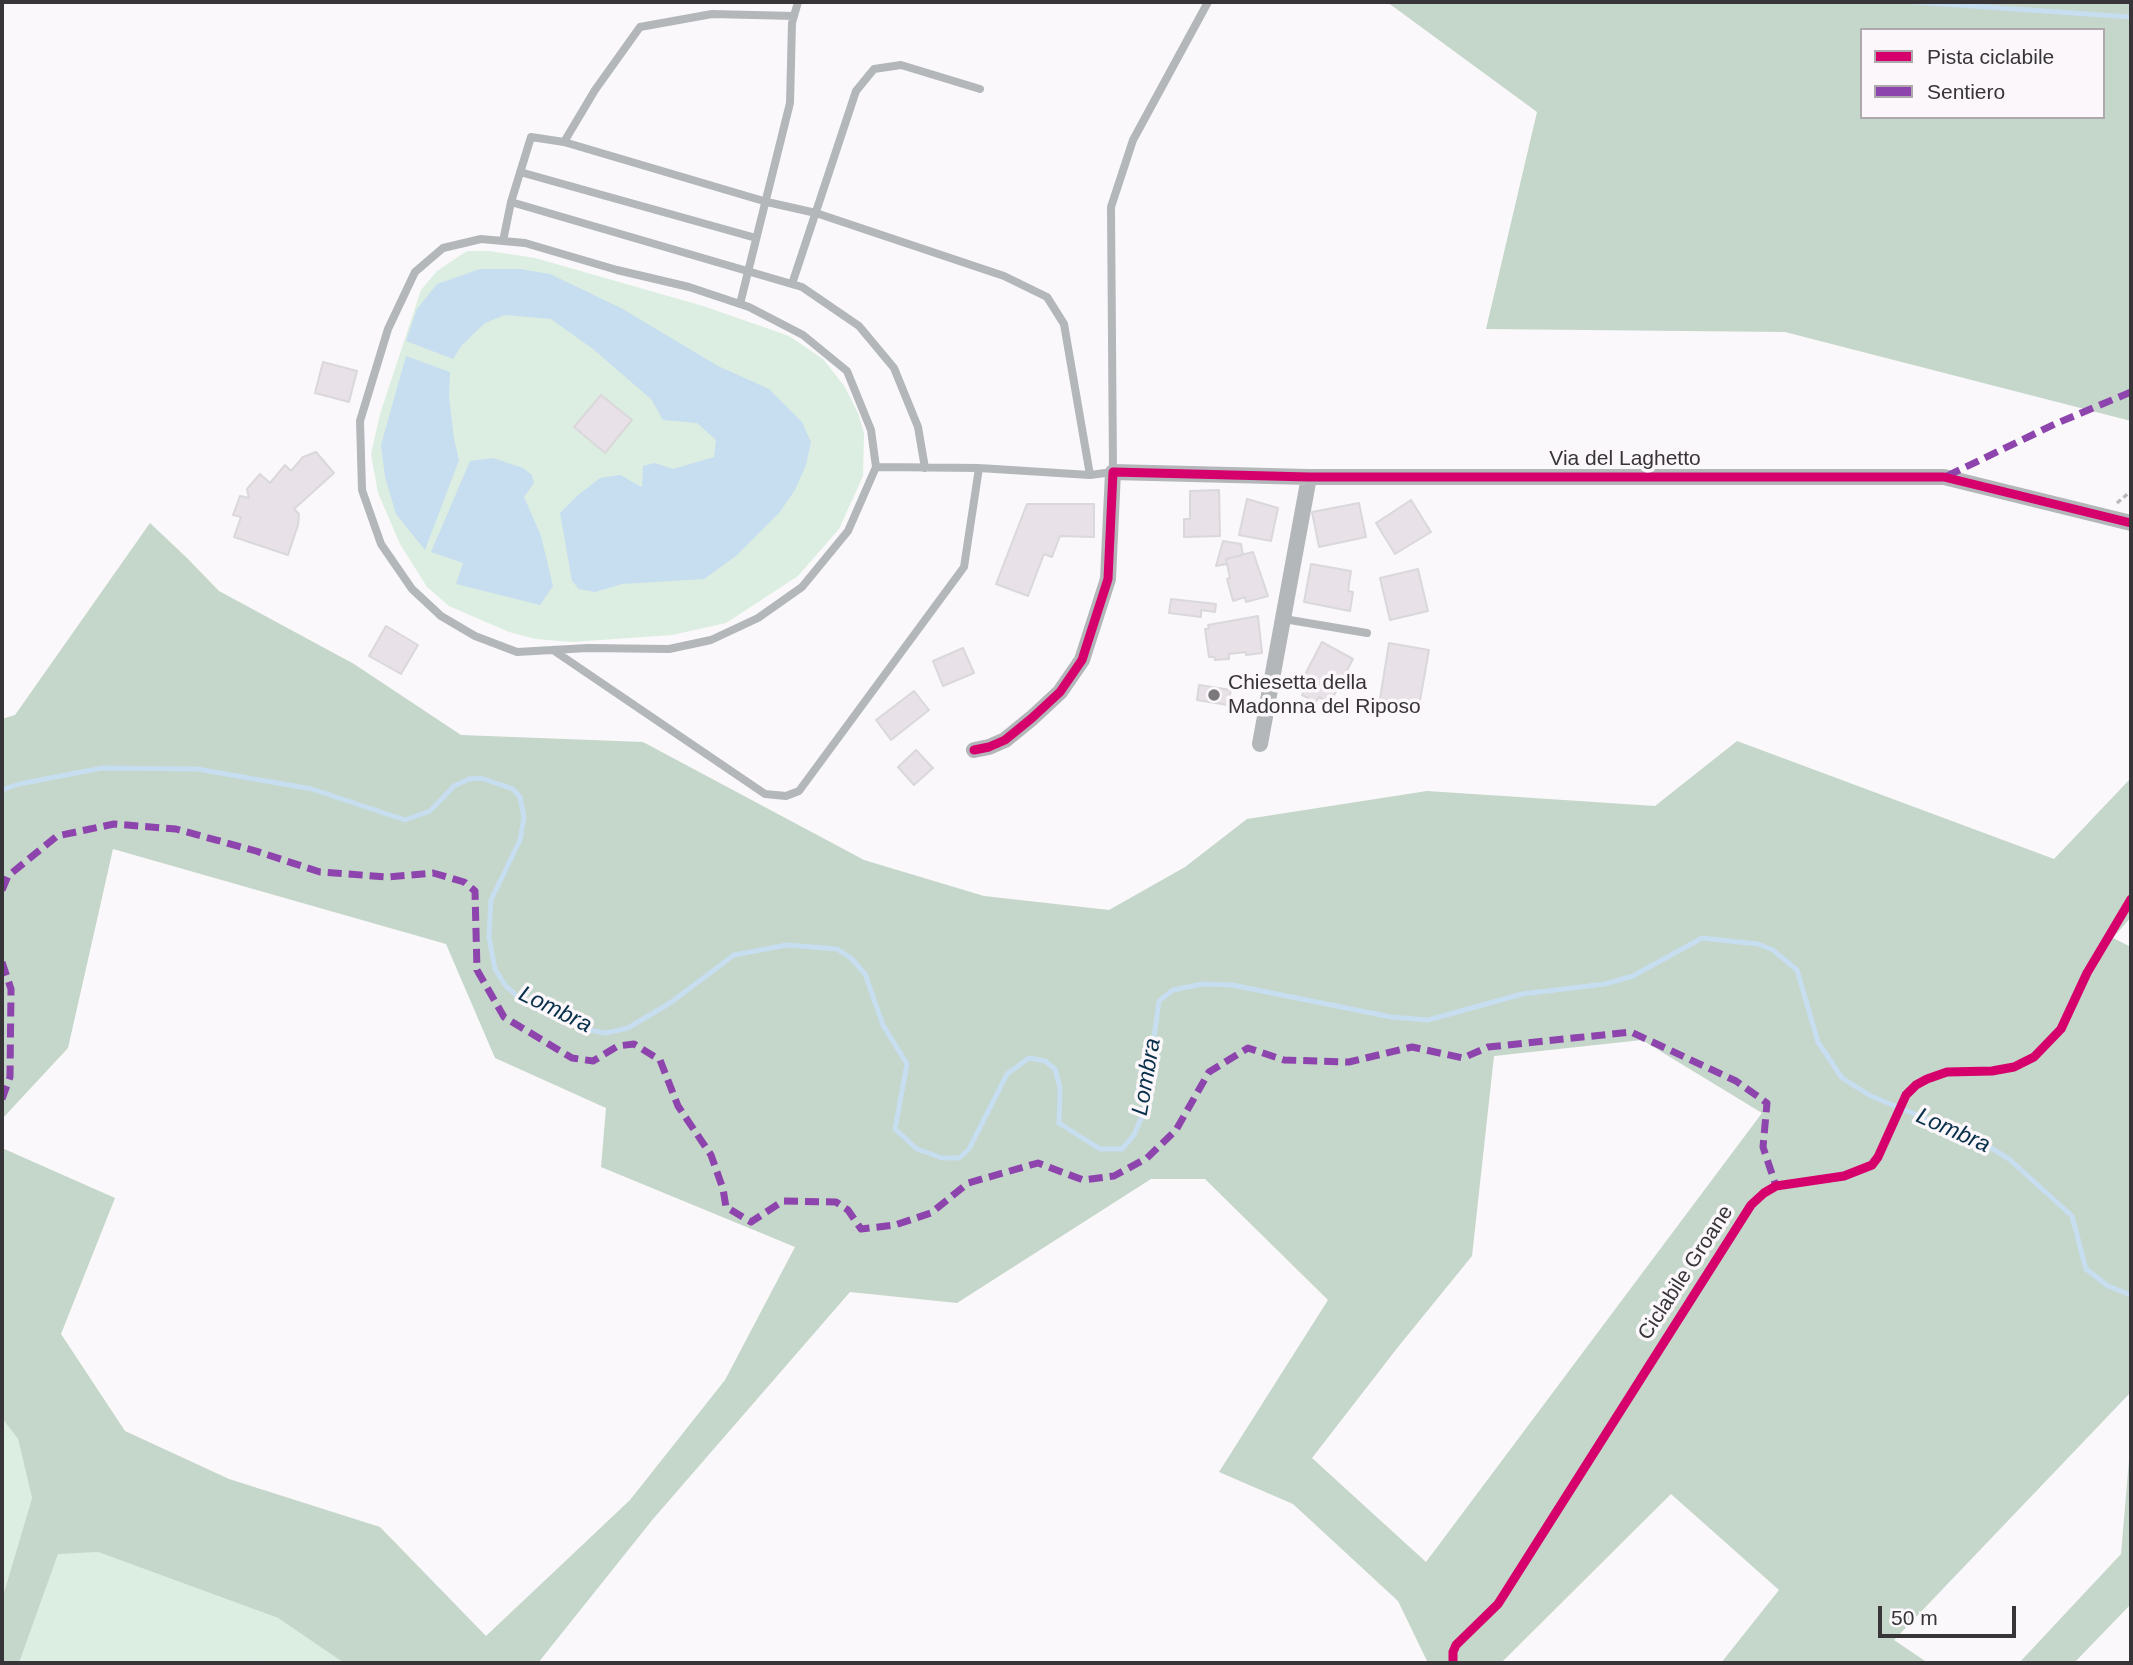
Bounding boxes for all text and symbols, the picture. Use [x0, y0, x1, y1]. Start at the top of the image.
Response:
legend [1860, 28, 2105, 119]
text: Pista ciclabile [1927, 45, 2054, 68]
text: Sentiero [1927, 80, 2005, 103]
street label: Via del Laghetto [1549, 446, 1701, 472]
place label: Chiesetta della Madonna del Riposo [1228, 670, 1421, 720]
marker: Chiesetta della Madonna del Riposo [1206, 687, 1222, 703]
water label: Lombra [514, 981, 596, 1039]
water label: Lombra [1127, 1036, 1167, 1118]
water label: Lombra [1912, 1103, 1994, 1159]
street label: Ciclabile Groane [1633, 1201, 1739, 1345]
scale bar [1881, 1592, 2019, 1636]
text: 50 m [1891, 1606, 1938, 1629]

